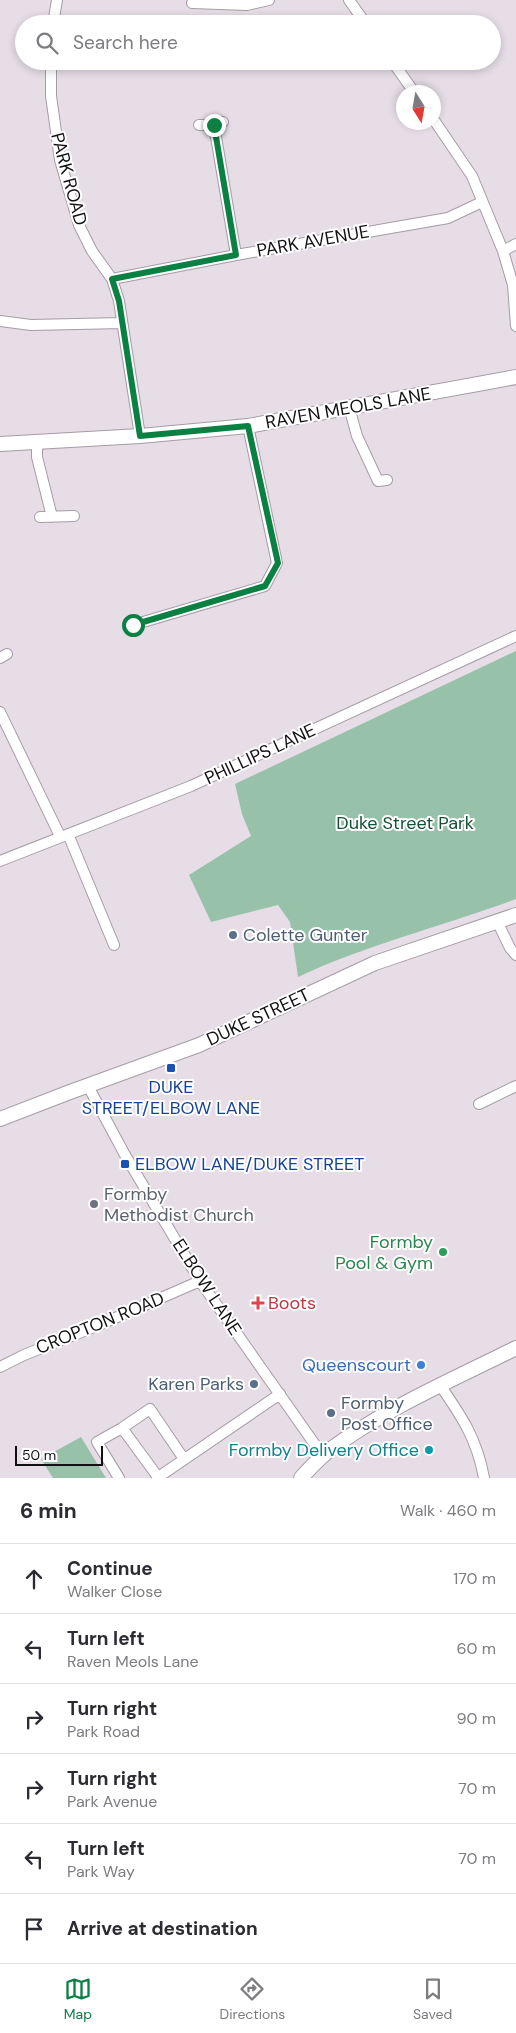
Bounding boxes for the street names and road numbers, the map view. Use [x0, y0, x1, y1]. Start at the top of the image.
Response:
street label: PARK ROAD [45, 130, 93, 228]
street label: PARK AVENUE [255, 219, 371, 263]
street label: RAVEN MEOLS LANE [263, 382, 433, 434]
street label: PHILLIPS LANE [201, 718, 319, 790]
street label: DUKE STREET [203, 983, 313, 1051]
street label: ELBOW LANE [167, 1234, 247, 1340]
street label: CROPTON ROAD [32, 1286, 168, 1360]

